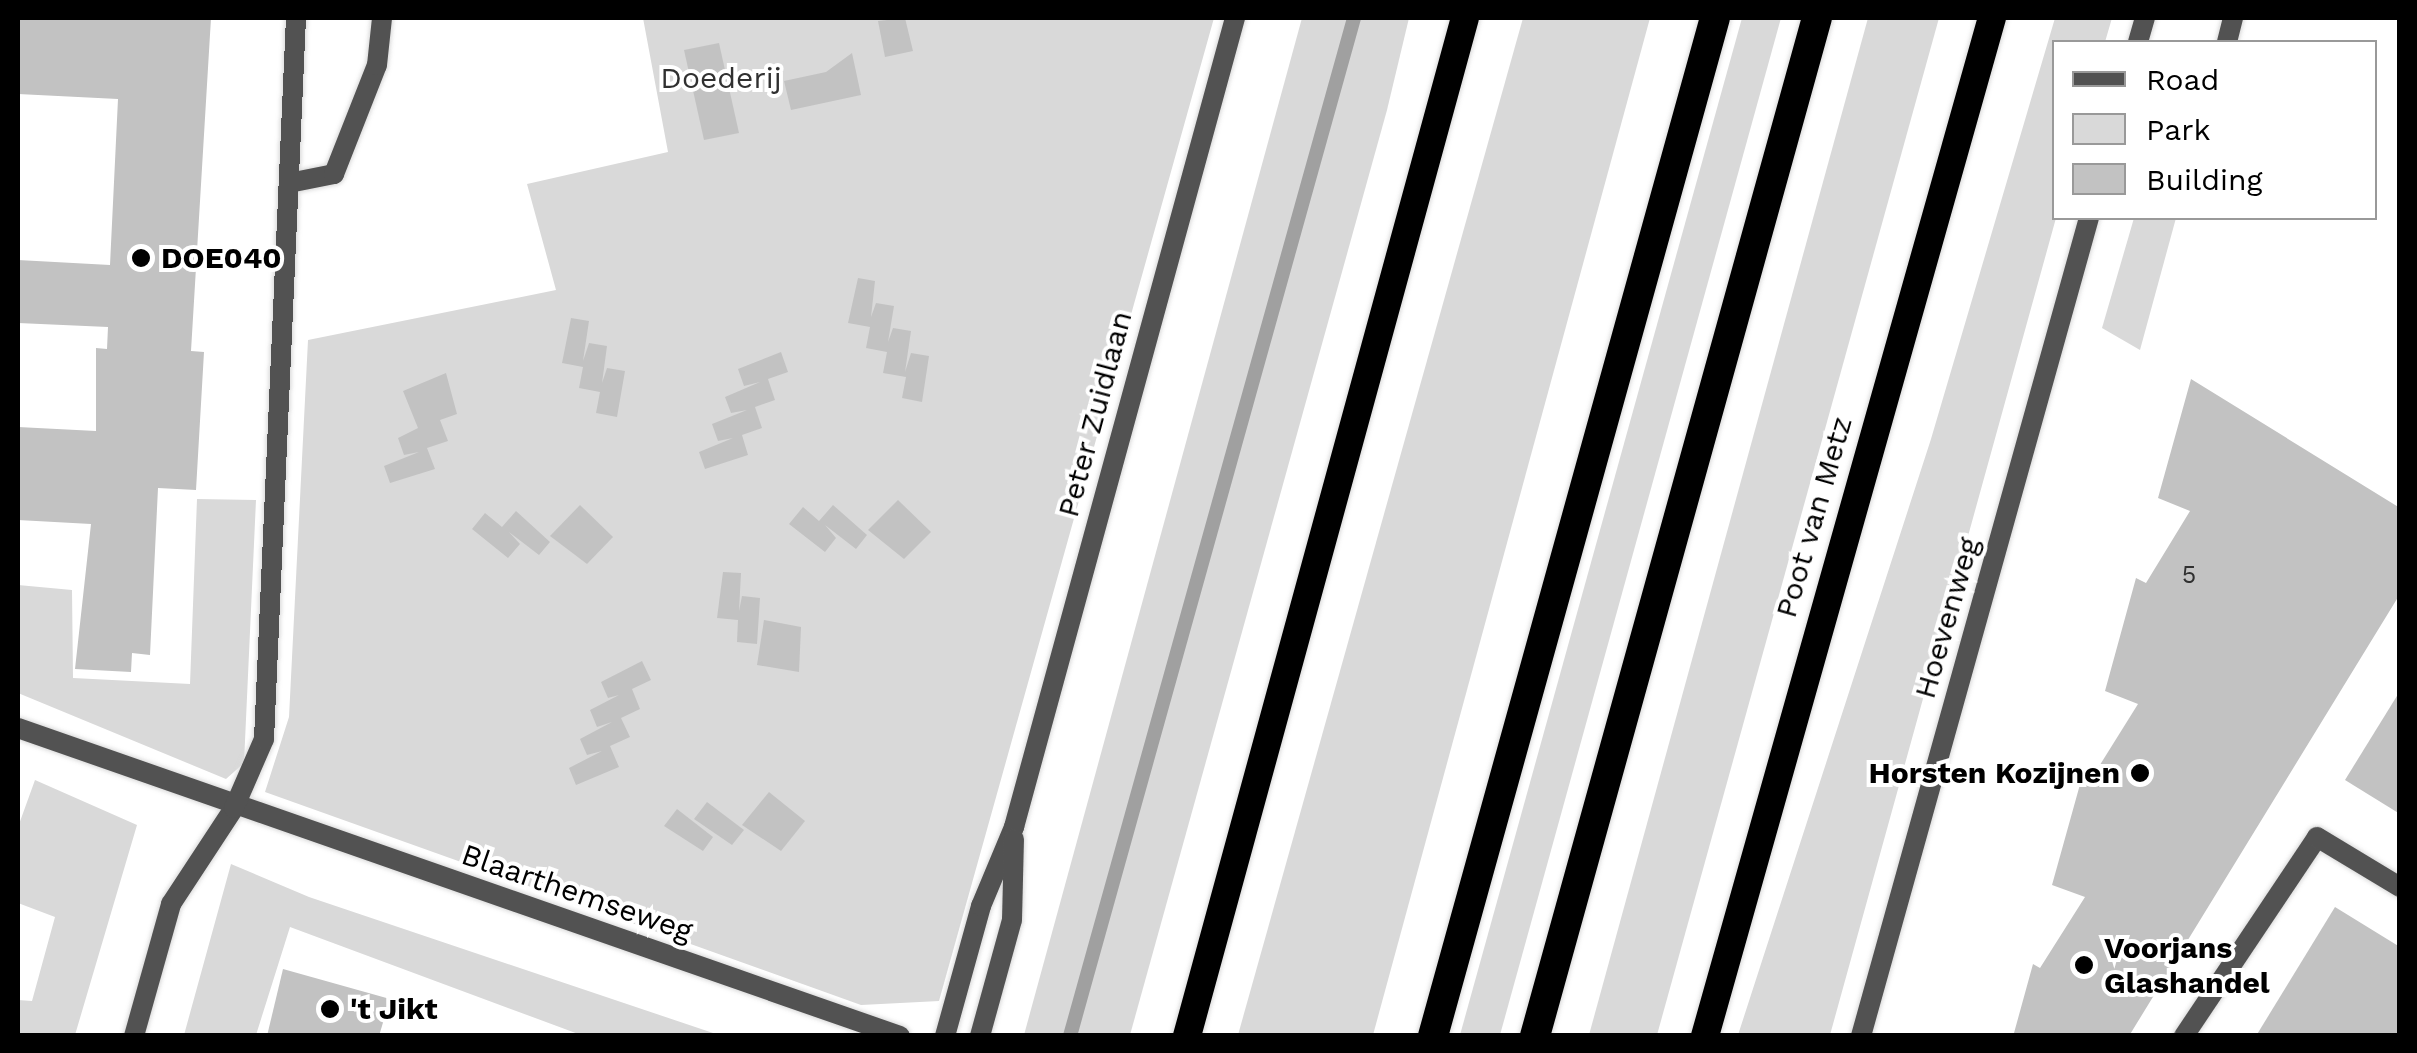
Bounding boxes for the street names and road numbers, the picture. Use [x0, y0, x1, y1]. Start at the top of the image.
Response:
street label: Peter Zuidlaan [1050, 307, 1140, 521]
street label: Poot van Metz [1768, 412, 1860, 622]
street label: Hoevenweg [1907, 533, 1987, 703]
street label: Blaarthemseweg [457, 837, 697, 949]

